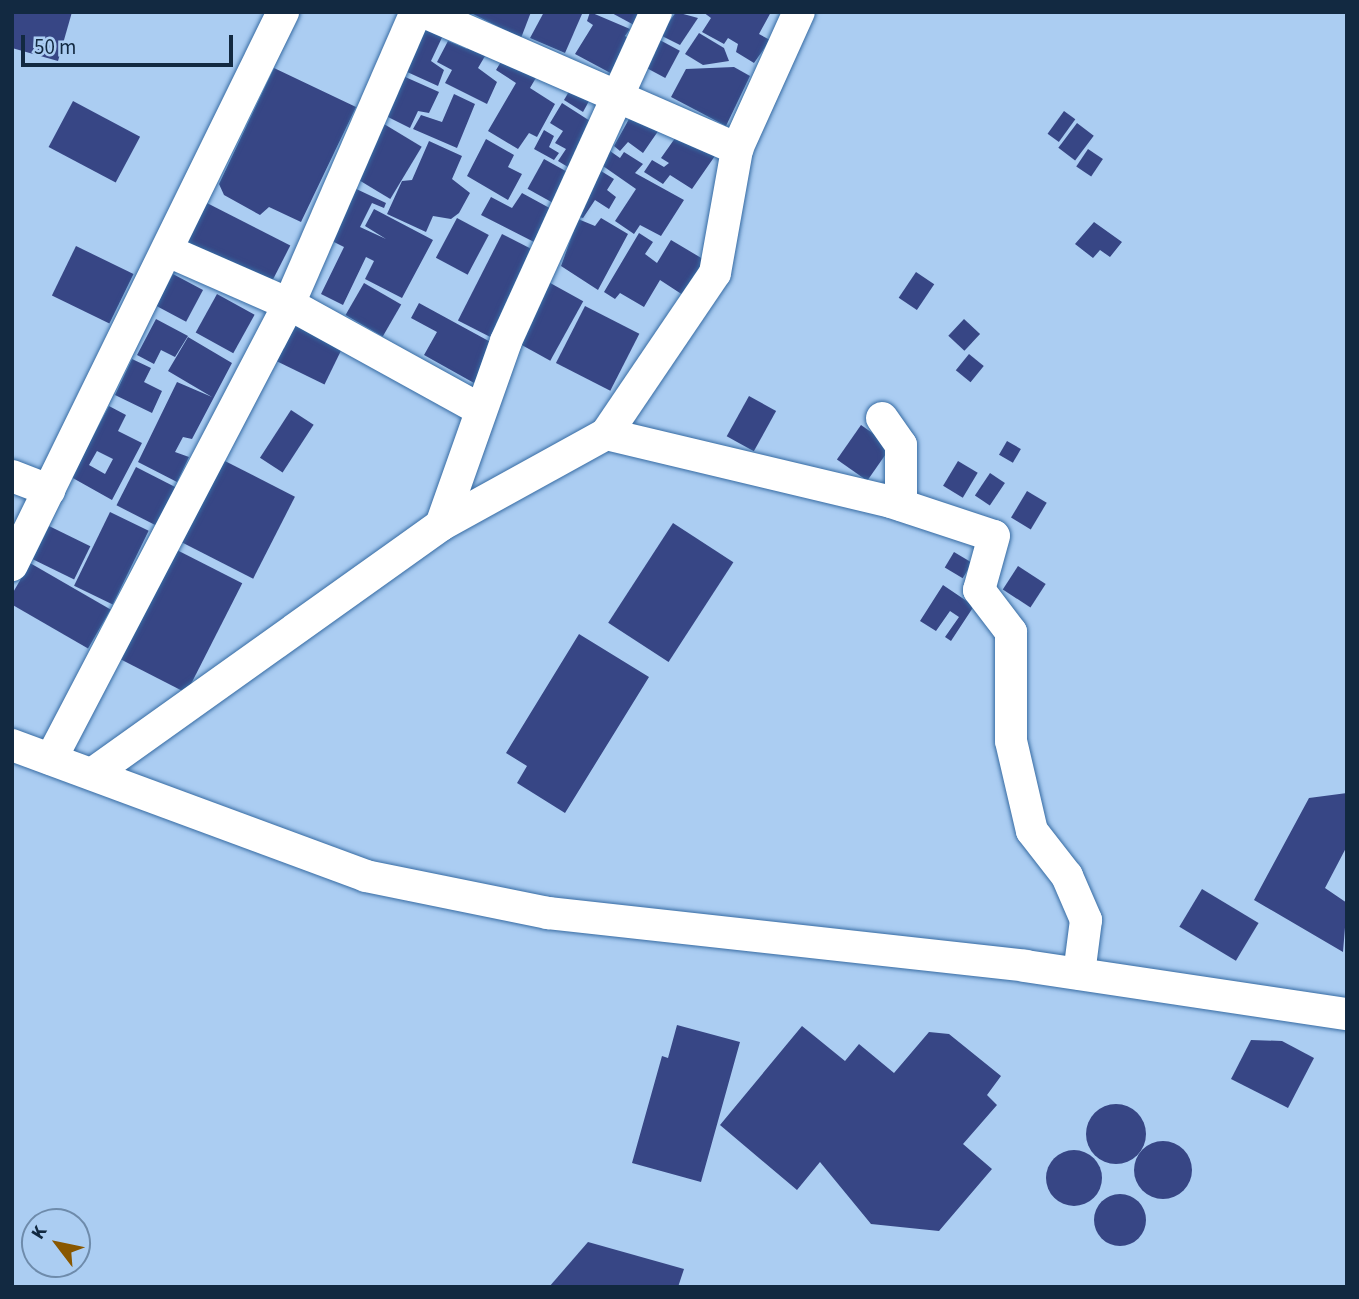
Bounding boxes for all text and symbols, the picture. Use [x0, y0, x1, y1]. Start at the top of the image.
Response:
scale bar [24, 21, 236, 65]
text: 50 m [34, 32, 76, 62]
north arrow [21, 1208, 91, 1278]
text: K [25, 1221, 54, 1245]

